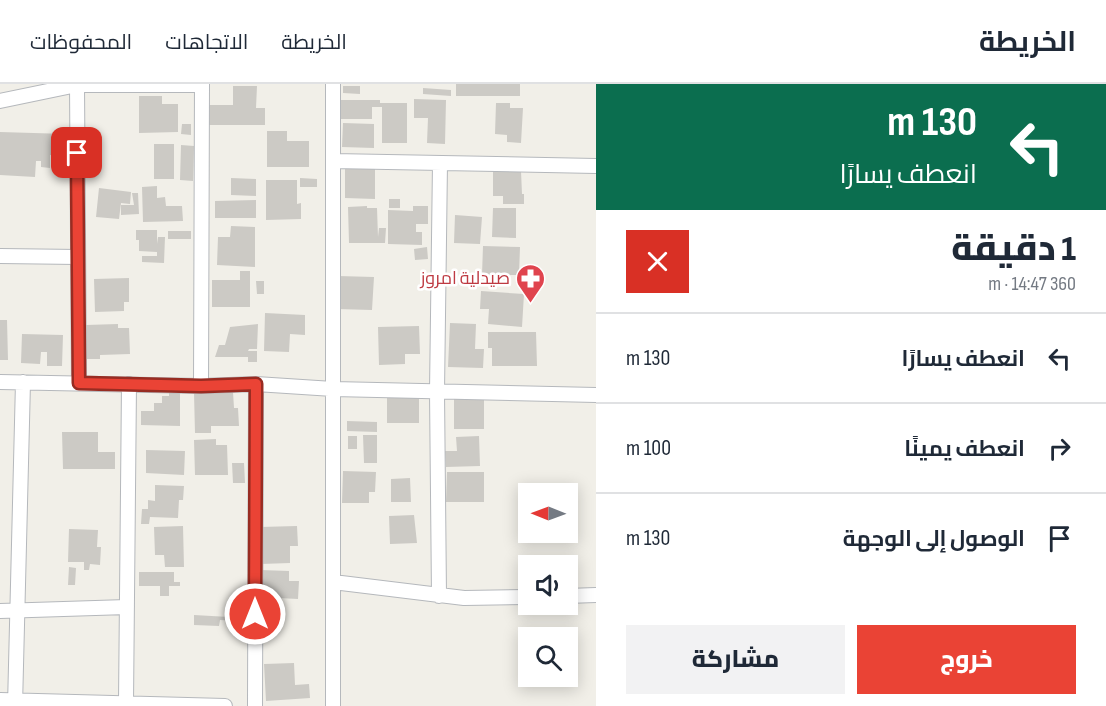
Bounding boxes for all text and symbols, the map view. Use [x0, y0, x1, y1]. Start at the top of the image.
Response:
text: الخريطة [979, 26, 1076, 59]
text: المحفوظات [30, 30, 132, 55]
text: الاتجاهات [165, 30, 248, 55]
text: الخريطة [281, 30, 347, 55]
text: 130 m [887, 97, 977, 148]
icon: left [998, 108, 1076, 186]
pin [51, 127, 102, 178]
icon: arrive [60, 136, 93, 169]
text: انعطف يسارًا [840, 159, 977, 191]
text: 1 دقيقة [951, 228, 1076, 271]
button: close [626, 230, 689, 293]
pharmacy icon: صيدلية امروز [515, 262, 547, 304]
place label: صيدلية امروز [419, 268, 510, 289]
text: 360 m · 14:47 [988, 272, 1076, 296]
icon: left [1043, 342, 1076, 375]
text: 130 m [626, 345, 670, 372]
text: انعطف يسارًا [902, 346, 1025, 373]
icon: right [1043, 432, 1076, 465]
text: 100 m [626, 435, 671, 462]
text: انعطف يمينًا [904, 436, 1025, 463]
north arrow [518, 483, 578, 543]
map controls [518, 483, 578, 687]
icon: arrive [1043, 522, 1076, 555]
text: 130 m [626, 525, 670, 552]
text: الوصول إلى الوجهة [843, 526, 1025, 553]
button: sound [518, 555, 578, 615]
position arrow [223, 582, 287, 646]
button: مشاركة [626, 625, 845, 694]
button: خروج [857, 625, 1076, 694]
button: search [518, 627, 578, 687]

